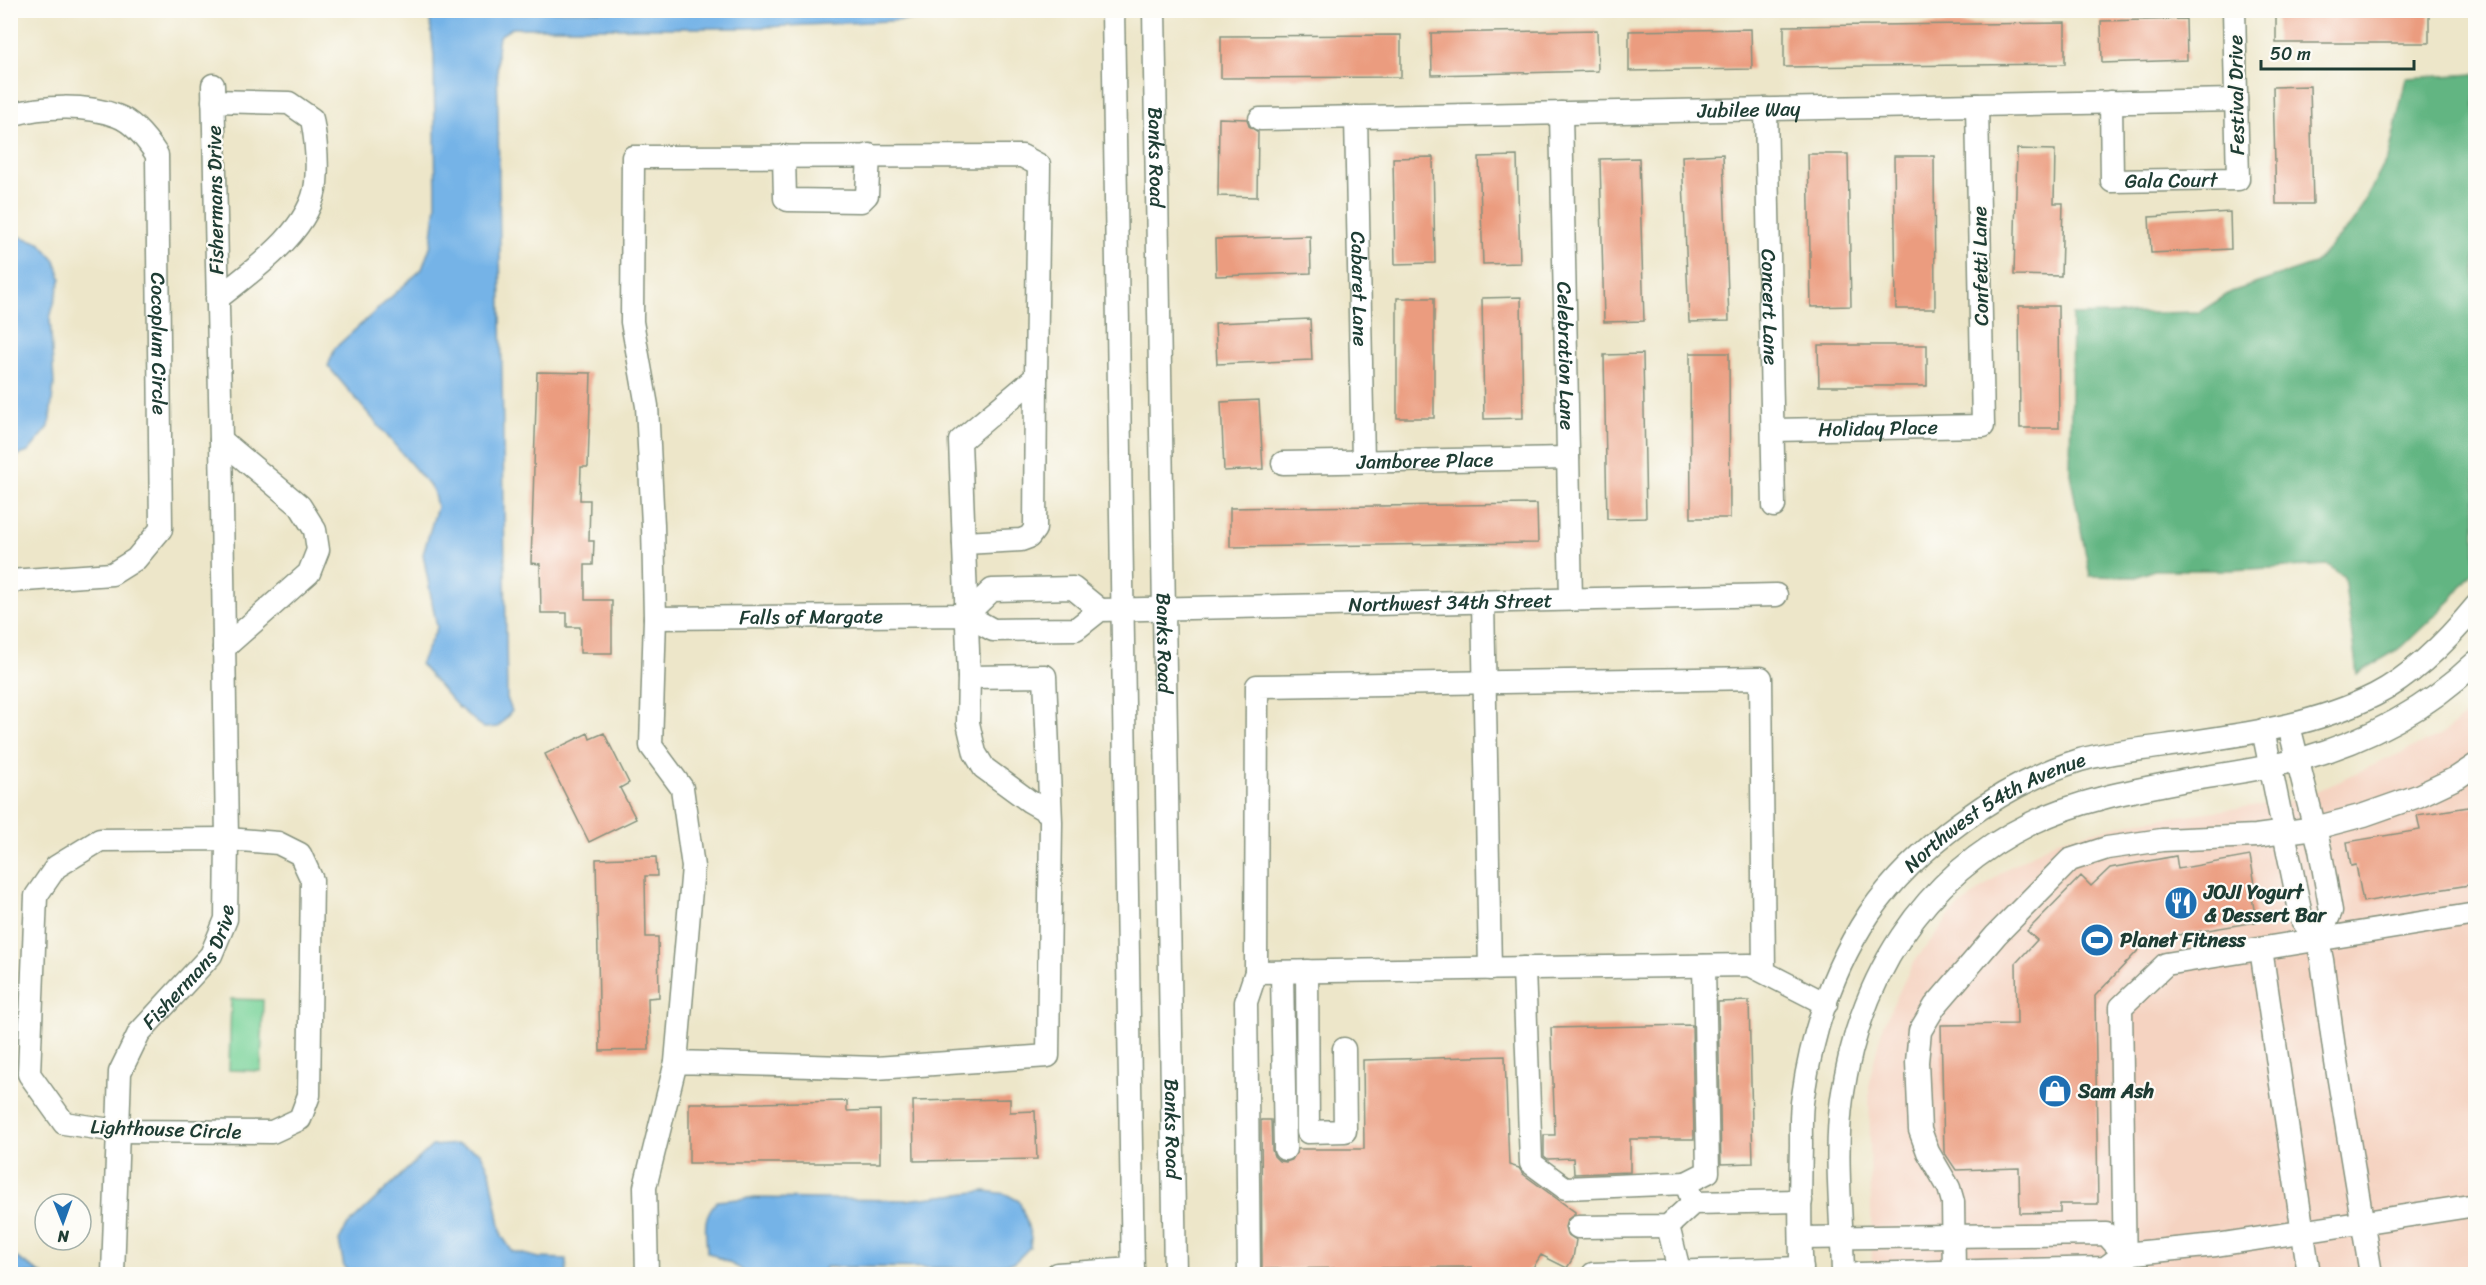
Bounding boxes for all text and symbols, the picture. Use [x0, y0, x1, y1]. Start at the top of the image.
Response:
scale bar [2261, 33, 2414, 71]
street label: Festival Drive [2218, 35, 2255, 155]
text: 50 m [2270, 38, 2311, 70]
street label: Jubilee Way [1696, 91, 1802, 129]
street label: Banks Road [1138, 107, 1174, 209]
street label: Fishermans Drive [197, 125, 234, 275]
street label: Gala Court [2124, 162, 2219, 199]
street label: Confetti Lane [1962, 206, 1999, 326]
street label: Cabaret Lane [1340, 231, 1378, 347]
street label: Concert Lane [1751, 249, 1788, 365]
street label: Cocoplum Circle [140, 272, 177, 415]
street label: Celebration Lane [1546, 281, 1585, 431]
street label: Holiday Place [1818, 410, 1938, 447]
street label: Jamboree Place [1355, 442, 1494, 480]
street label: Northwest 34th Street [1348, 583, 1553, 622]
street label: Banks Road [1146, 592, 1182, 695]
street label: Falls of Margate [739, 599, 883, 635]
street label: Northwest 54th Avenue [1895, 742, 2090, 881]
place label: JOJI Yogurt & Dessert Bar [2203, 875, 2328, 933]
restaurant icon: JOJI Yogurt & Dessert Bar [2163, 885, 2199, 921]
street label: Fishermans Drive [133, 905, 244, 1038]
sports icon: Planet Fitness [2079, 922, 2115, 958]
place label: Planet Fitness [2120, 923, 2247, 958]
shop icon: Sam Ash [2037, 1073, 2073, 1109]
place label: Sam Ash [2077, 1074, 2154, 1109]
street label: Banks Road [1154, 1078, 1190, 1181]
street label: Lighthouse Circle [90, 1109, 242, 1150]
north arrow [33, 1192, 93, 1252]
text: N [57, 1222, 70, 1251]

